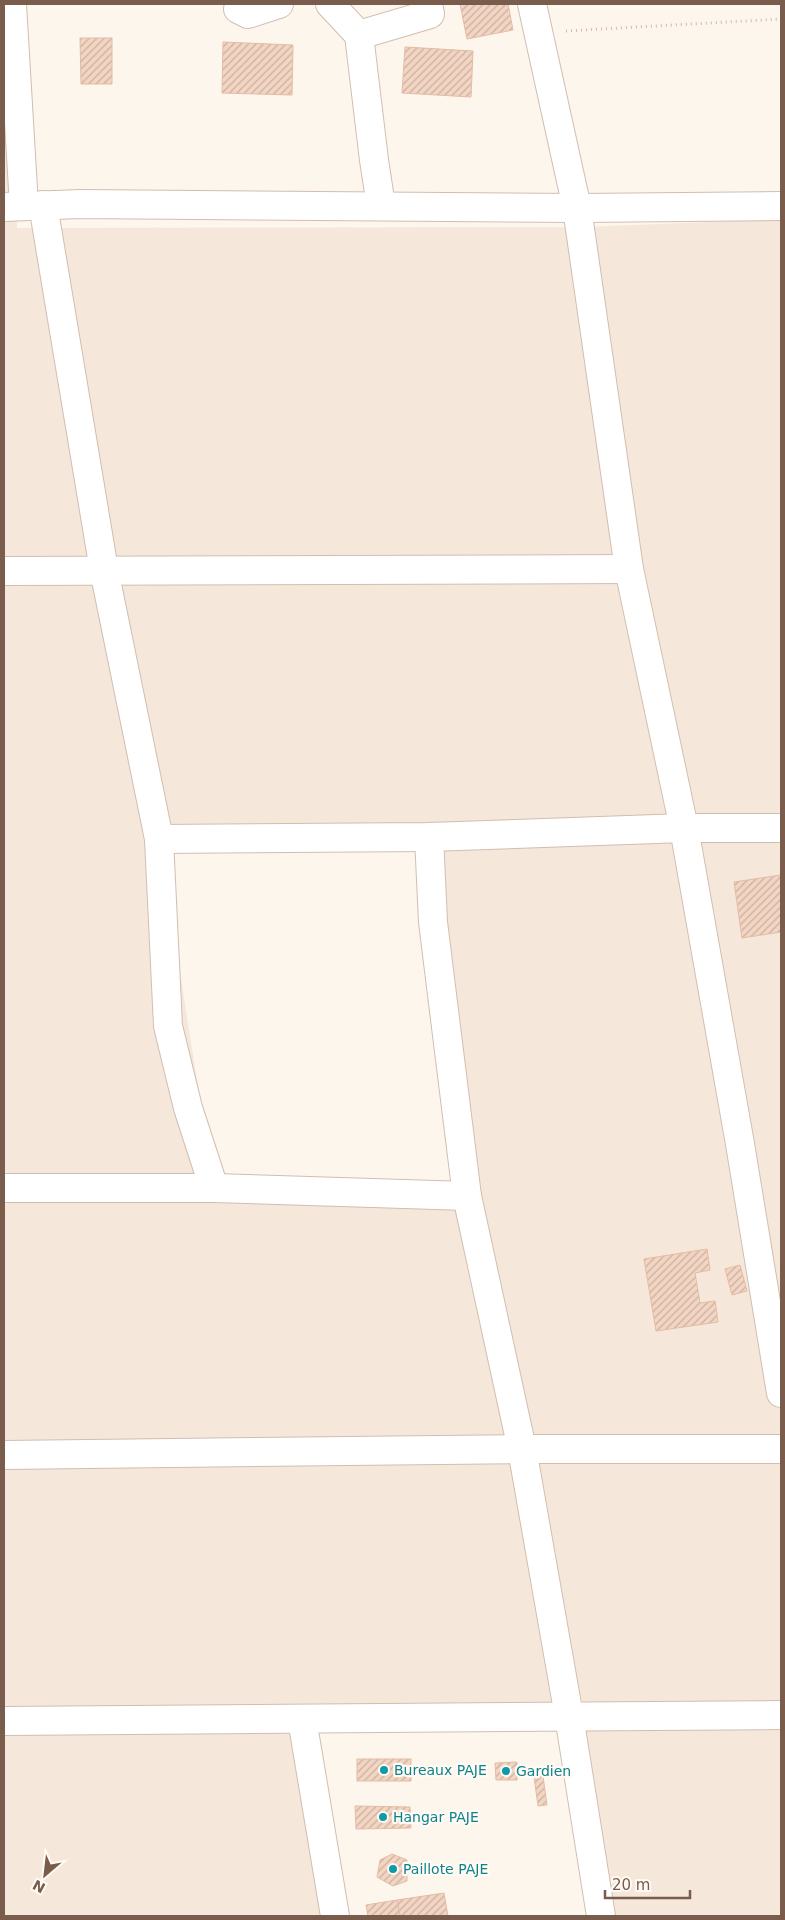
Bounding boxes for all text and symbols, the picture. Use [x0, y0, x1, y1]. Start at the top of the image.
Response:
place label: Bureaux PAJE [394, 1762, 487, 1778]
place label: Gardien [516, 1763, 571, 1779]
marker: Bureaux PAJE [378, 1764, 390, 1776]
marker: Gardien [500, 1765, 512, 1777]
place label: Hangar PAJE [393, 1809, 479, 1825]
marker: Hangar PAJE [377, 1811, 389, 1823]
north arrow [20, 1850, 70, 1900]
place label: Paillote PAJE [403, 1861, 488, 1877]
marker: Paillote PAJE [387, 1863, 399, 1875]
scale bar [605, 1868, 690, 1900]
text: 20 m [612, 1876, 650, 1894]
text: N [30, 1877, 48, 1896]

